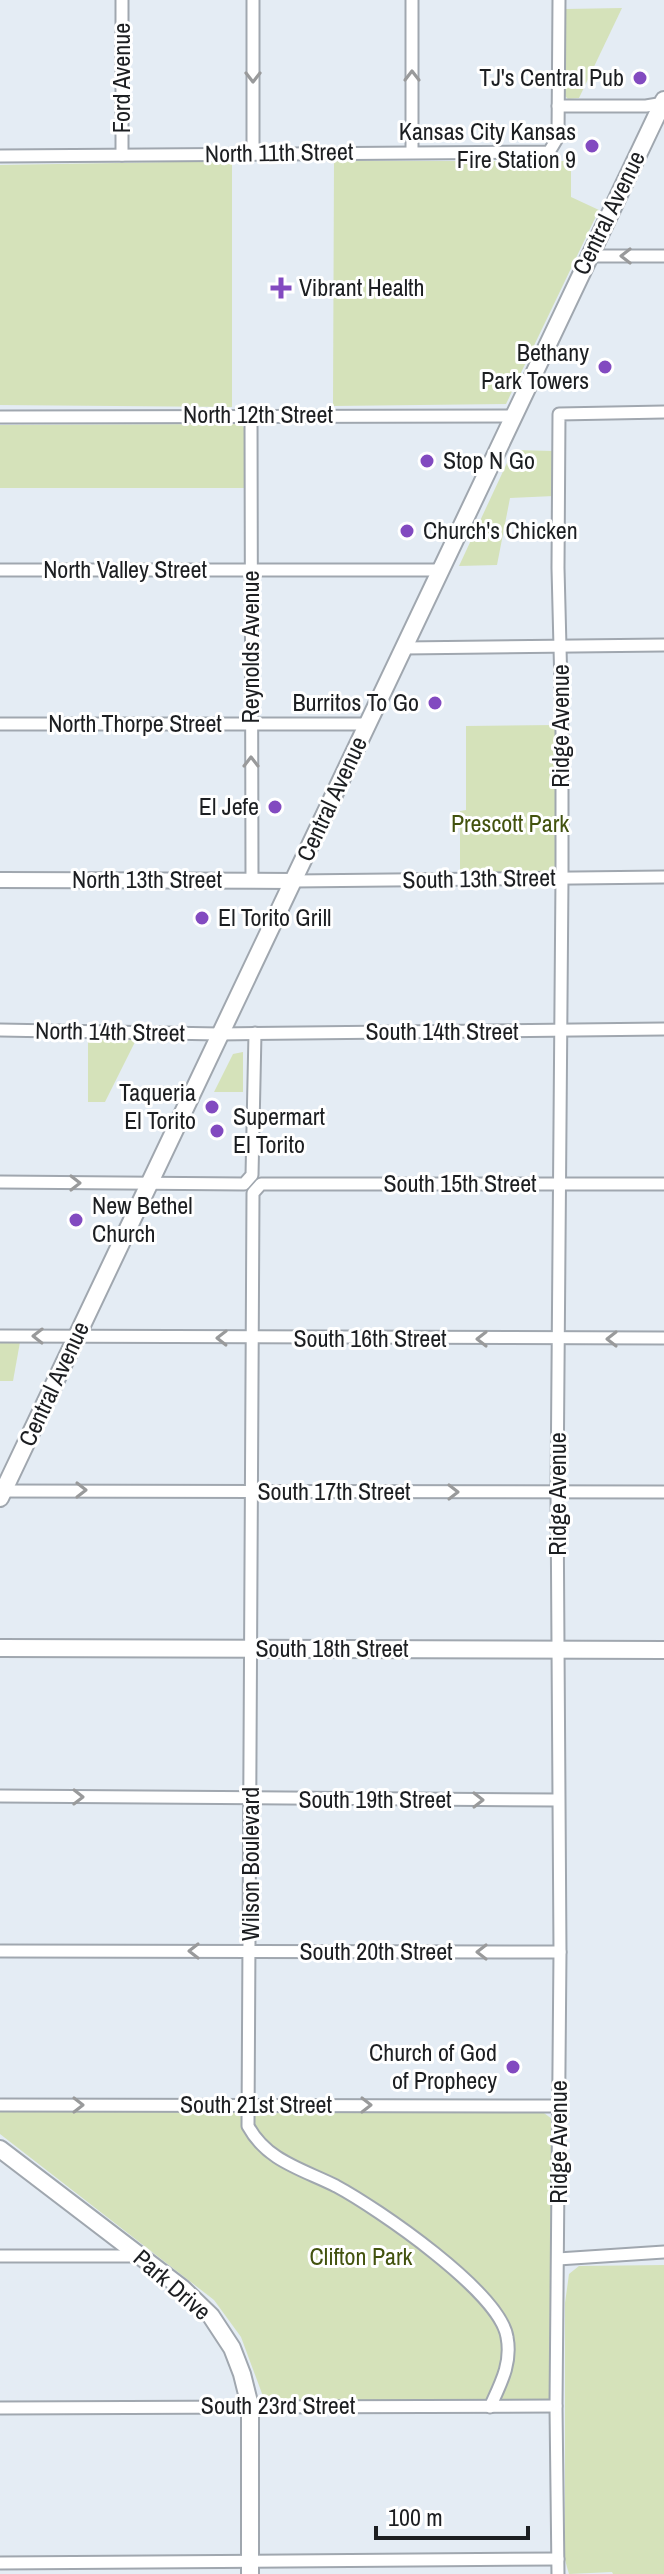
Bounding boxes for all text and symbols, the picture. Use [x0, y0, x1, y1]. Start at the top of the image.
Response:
street label: Ford Avenue [105, 23, 137, 133]
place label: TJ's Central Pub [479, 61, 624, 93]
one-way arrow [403, 69, 421, 82]
marker: TJ's Central Pub [631, 69, 649, 87]
one-way arrow [244, 71, 262, 84]
place label: Kansas City Kansas Fire Station 9 [399, 115, 576, 175]
street label: North 11th Street [204, 135, 354, 169]
marker: Kansas City Kansas Fire Station 9 [583, 137, 601, 155]
street label: Central Avenue [564, 145, 652, 280]
one-way arrow [619, 247, 632, 265]
place label: Vibrant Health [299, 271, 424, 303]
marker: Vibrant Health [270, 277, 292, 299]
place label: Bethany Park Towers [481, 336, 589, 396]
marker: Bethany Park Towers [596, 358, 614, 376]
street label: North 12th Street [183, 398, 333, 430]
place label: Stop N Go [443, 444, 535, 476]
marker: Stop N Go [418, 452, 436, 470]
place label: Church's Chicken [423, 514, 578, 546]
marker: Church's Chicken [398, 522, 416, 540]
street label: North Valley Street [43, 553, 207, 585]
street label: Reynolds Avenue [234, 571, 266, 723]
street label: Ridge Avenue [544, 664, 576, 788]
place label: Burritos To Go [292, 686, 419, 718]
marker: Burritos To Go [426, 694, 444, 712]
street label: North Thorpe Street [48, 707, 222, 739]
street label: Central Avenue [288, 731, 374, 866]
one-way arrow [242, 755, 260, 768]
place label: El Jefe [199, 790, 259, 822]
marker: El Jefe [266, 798, 284, 816]
park label: Prescott Park [451, 807, 569, 839]
street label: South 13th Street [402, 861, 556, 895]
street label: North 13th Street [72, 863, 222, 895]
place label: El Torito Grill [218, 901, 331, 933]
marker: El Torito Grill [193, 909, 211, 927]
street label: North 14th Street [35, 1014, 186, 1048]
street label: South 14th Street [365, 1015, 519, 1047]
place label: Taqueria El Torito [119, 1076, 196, 1136]
marker: Taqueria El Torito [203, 1098, 221, 1116]
place label: Supermart El Torito [233, 1100, 325, 1160]
marker: Supermart El Torito [208, 1122, 226, 1140]
street label: South 15th Street [383, 1167, 537, 1199]
one-way arrow [69, 1174, 82, 1192]
place label: New Bethel Church [92, 1189, 193, 1249]
marker: New Bethel Church [67, 1211, 85, 1229]
street label: Central Avenue [10, 1316, 96, 1451]
street label: South 16th Street [293, 1322, 447, 1354]
one-way arrow [31, 1328, 44, 1345]
one-way arrow [215, 1329, 228, 1347]
one-way arrow [475, 1330, 488, 1348]
one-way arrow [605, 1330, 618, 1348]
street label: Ridge Avenue [541, 1432, 573, 1556]
street label: South 17th Street [257, 1475, 411, 1507]
one-way arrow [75, 1481, 88, 1499]
one-way arrow [447, 1483, 460, 1501]
street label: South 18th Street [255, 1632, 409, 1664]
street label: South 19th Street [298, 1783, 452, 1815]
street label: Wilson Boulevard [234, 1787, 266, 1941]
one-way arrow [72, 1789, 85, 1806]
one-way arrow [472, 1791, 485, 1809]
street label: South 20th Street [299, 1935, 453, 1967]
one-way arrow [187, 1942, 200, 1960]
one-way arrow [475, 1943, 488, 1961]
place label: Church of God of Prophecy [369, 2036, 497, 2096]
marker: Church of God of Prophecy [504, 2058, 522, 2076]
street label: Ridge Avenue [542, 2080, 574, 2204]
street label: South 21st Street [180, 2088, 333, 2120]
one-way arrow [72, 2096, 85, 2114]
one-way arrow [360, 2097, 373, 2114]
park label: Clifton Park [310, 2240, 413, 2272]
street label: Park Drive [127, 2242, 218, 2327]
street label: South 23rd Street [201, 2389, 356, 2421]
scale bar [376, 2490, 528, 2540]
text: 100 m [388, 2501, 443, 2533]

